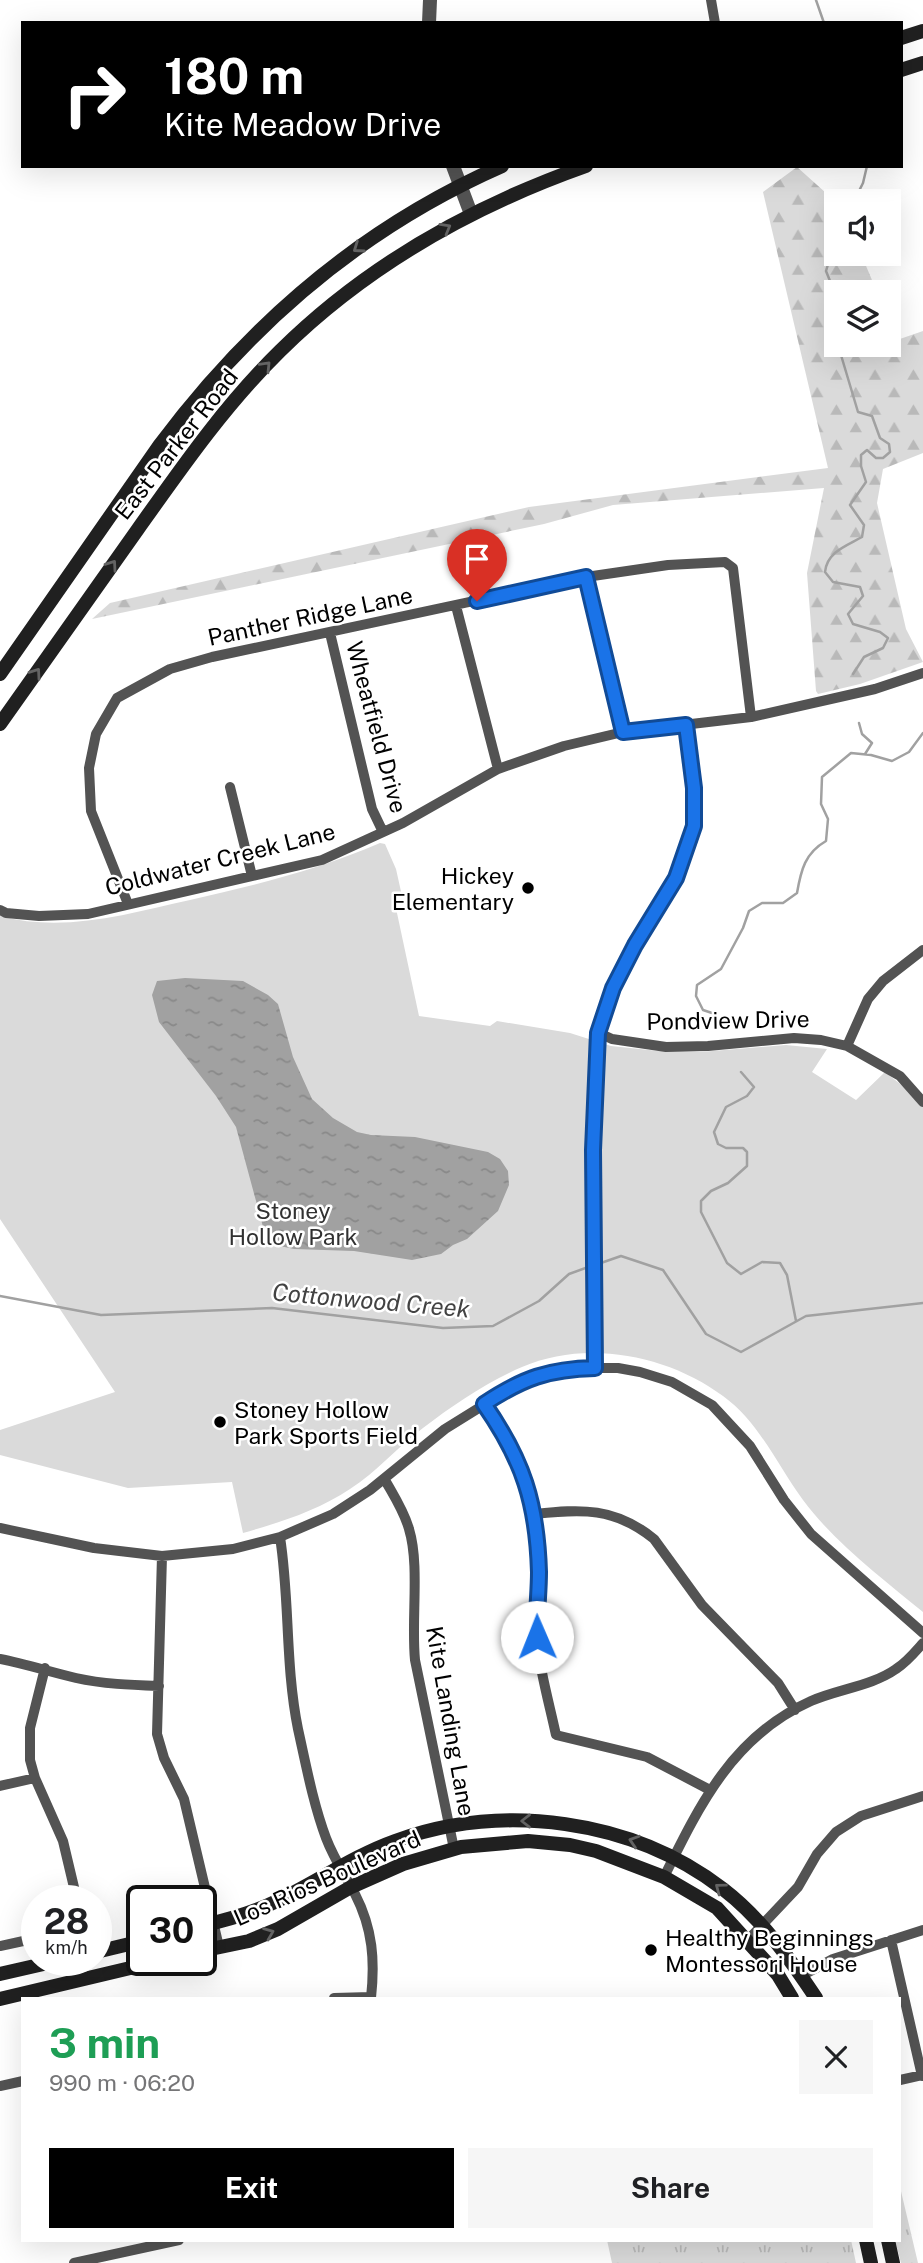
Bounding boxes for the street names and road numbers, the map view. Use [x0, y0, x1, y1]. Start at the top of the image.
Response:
street label: East Parker Road [109, 363, 243, 525]
street label: Panther Ridge Lane [205, 581, 415, 651]
street label: Wheatfield Drive [341, 638, 413, 816]
street label: Coldwater Creek Lane [102, 817, 338, 901]
street label: Pondview Drive [646, 1005, 810, 1035]
street label: Kite Landing Lane [421, 1624, 481, 1818]
street label: Los Rios Boulevard [229, 1825, 425, 1931]

